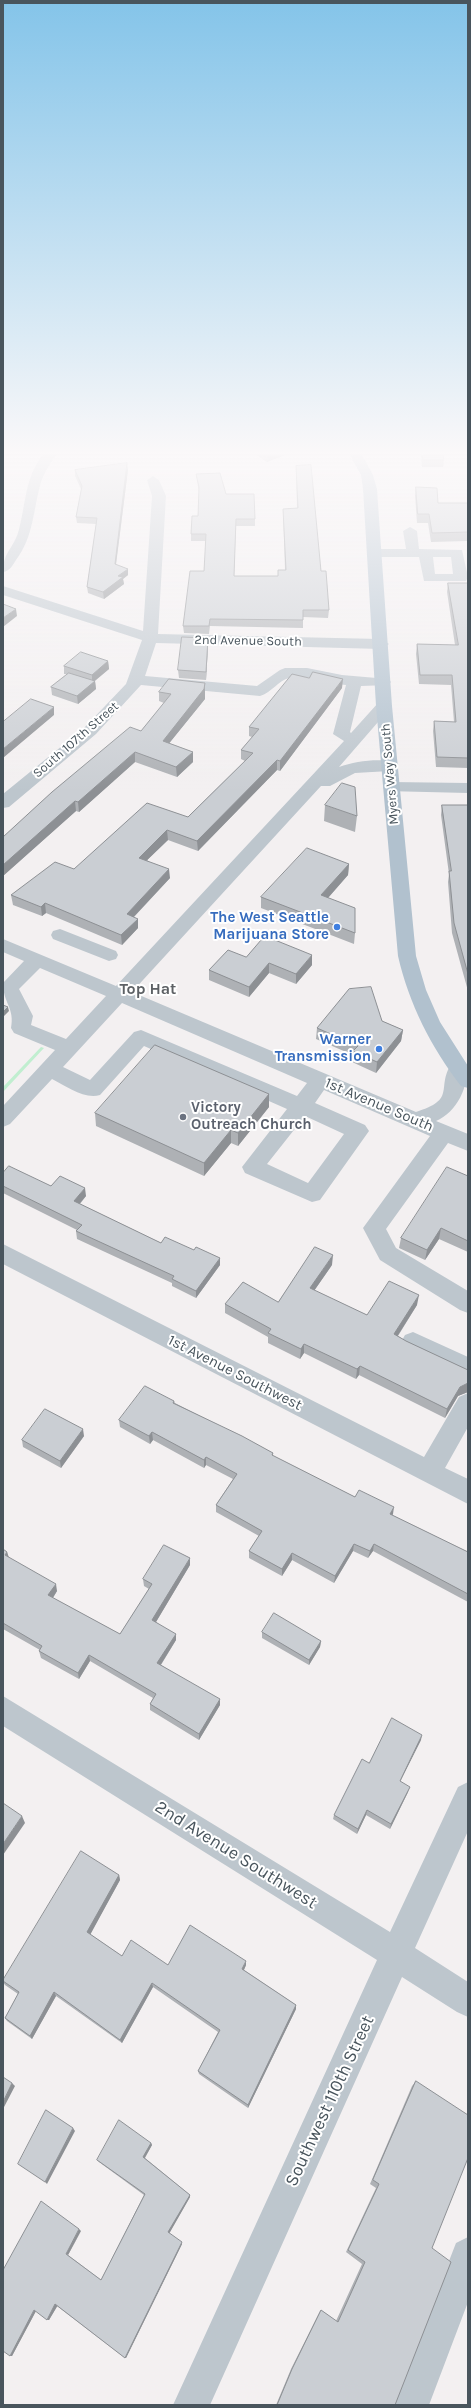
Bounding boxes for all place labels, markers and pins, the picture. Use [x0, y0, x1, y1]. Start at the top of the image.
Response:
place label: The West Seattle Marijuana Store [210, 909, 329, 944]
marker: The West Seattle Marijuana Store [332, 922, 342, 932]
place label: Warner Transmission [275, 1031, 371, 1066]
marker: Warner Transmission [374, 1044, 384, 1054]
place label: Victory Outreach Church [191, 1099, 312, 1134]
marker: Victory Outreach Church [178, 1112, 188, 1122]

